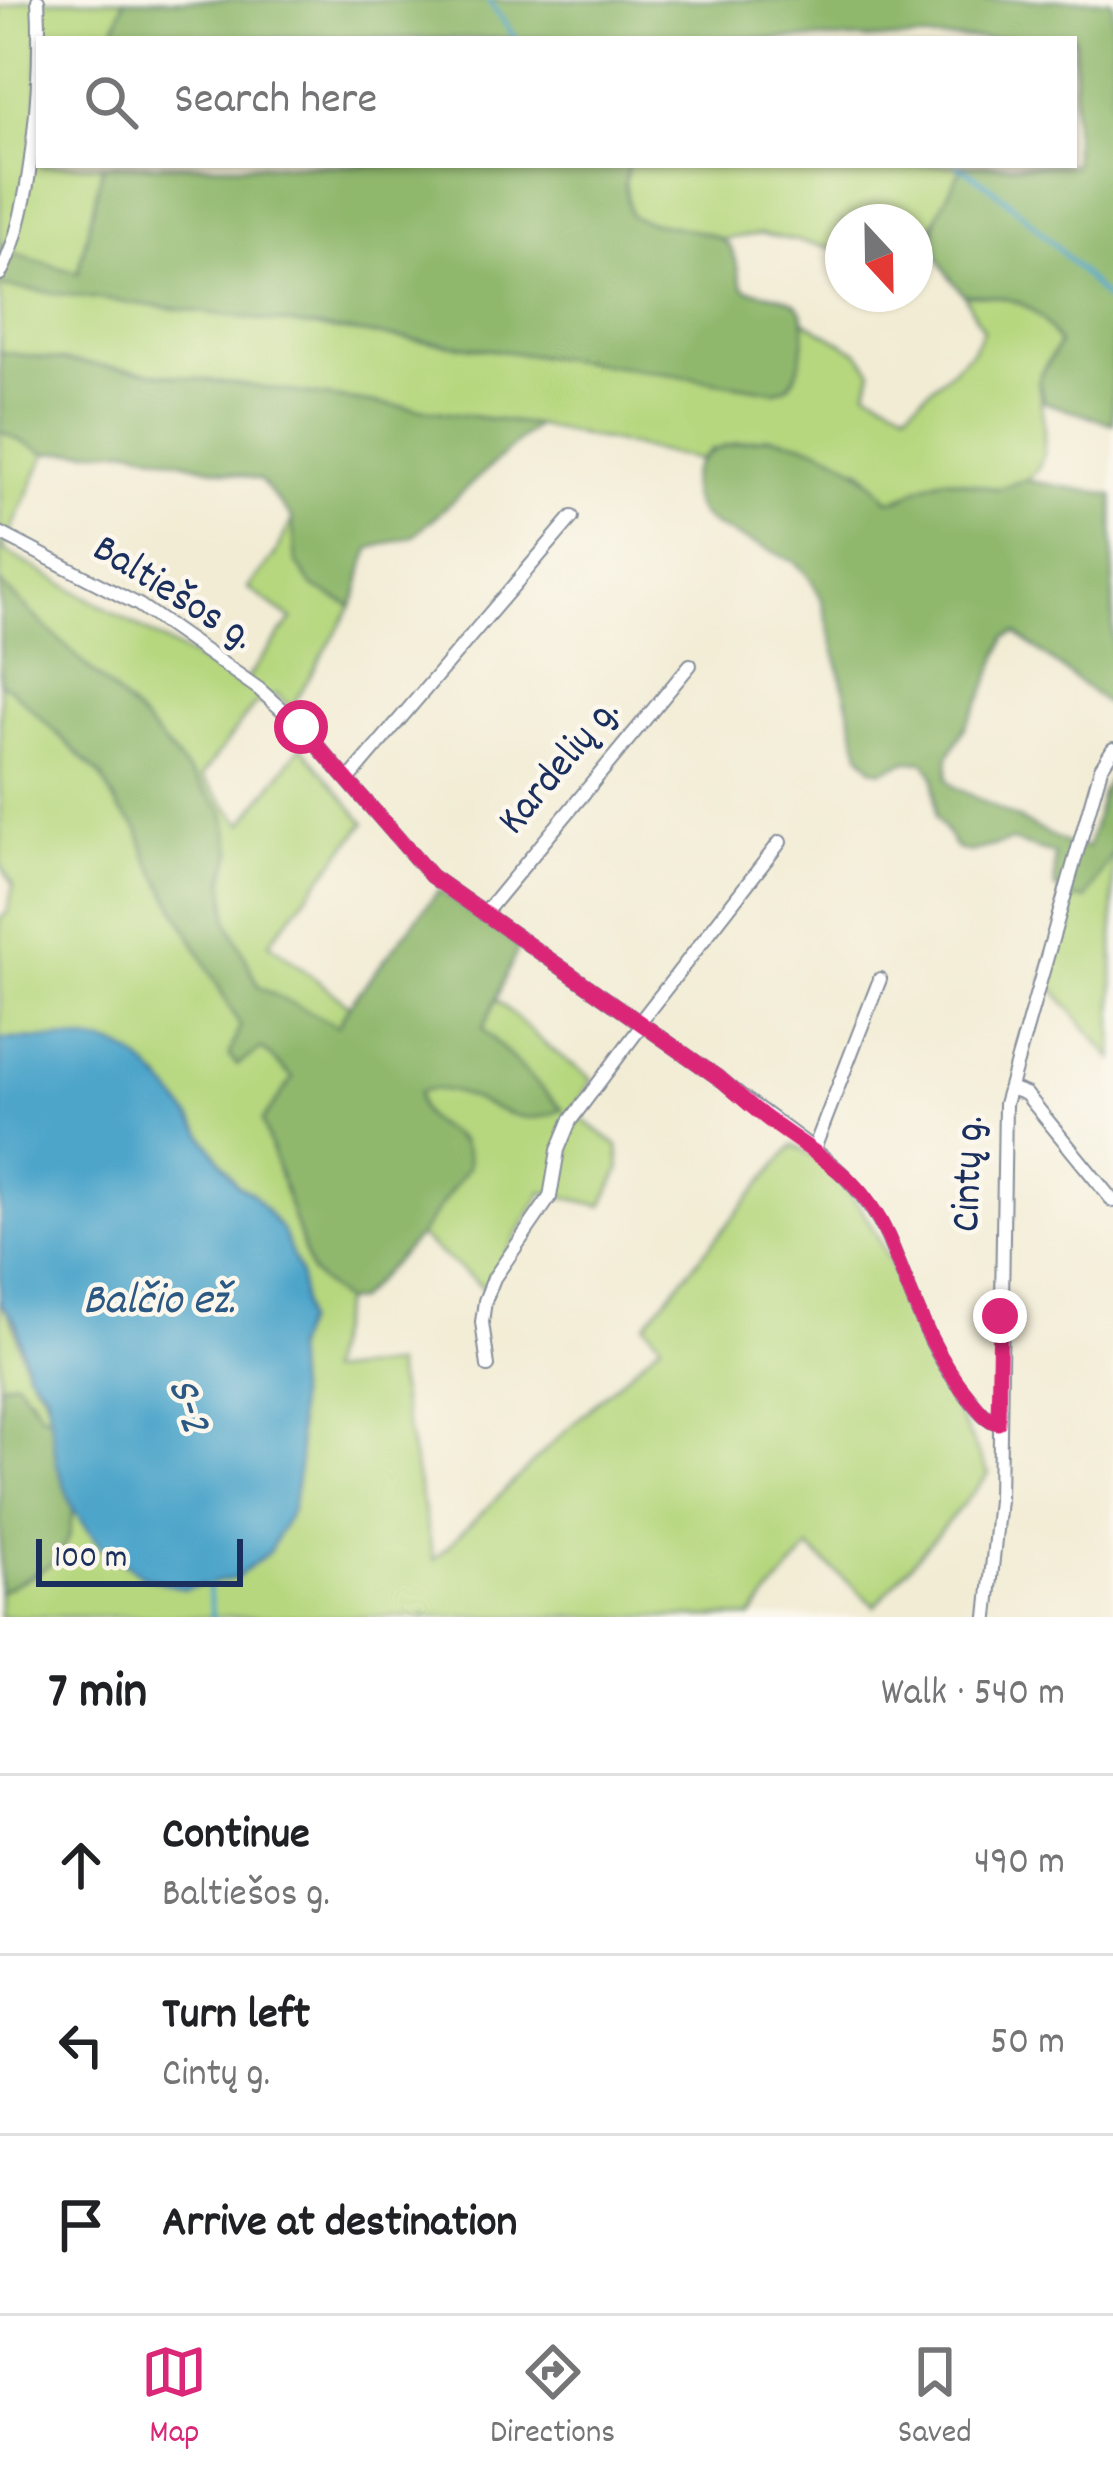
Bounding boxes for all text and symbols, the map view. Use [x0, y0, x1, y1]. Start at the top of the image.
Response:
search box [36, 36, 1077, 168]
icon: search [78, 69, 144, 135]
text: Search here [174, 70, 377, 134]
north arrow [825, 204, 933, 312]
street label: Baltiešos g. [79, 522, 265, 668]
street label: Kardelių g. [485, 686, 637, 850]
route start [274, 700, 328, 754]
street label: Cintų g. [939, 1115, 1003, 1233]
water label: Balčio ež. [83, 1271, 235, 1335]
route end [973, 1289, 1027, 1343]
water label: S-2 [147, 1370, 225, 1442]
scale bar [36, 1533, 243, 1586]
text: 100 m [54, 1536, 127, 1583]
text: 7 min [48, 1659, 147, 1731]
text: Walk · 540 m [881, 1668, 1065, 1723]
text: Continue [162, 1805, 310, 1869]
icon: ahead [48, 1832, 114, 1898]
text: 490 m [974, 1837, 1065, 1892]
text: Baltiešos g. [162, 1869, 330, 1924]
text: Turn left [162, 1985, 310, 2049]
icon: left [48, 2012, 114, 2078]
text: 50 m [990, 2017, 1065, 2072]
text: Cintų g. [162, 2049, 270, 2104]
icon: arrive [48, 2192, 114, 2258]
text: Arrive at destination [162, 2193, 517, 2257]
tab: Map [141, 2339, 207, 2458]
tab: Directions [490, 2339, 615, 2458]
tab: Saved [898, 2339, 972, 2458]

